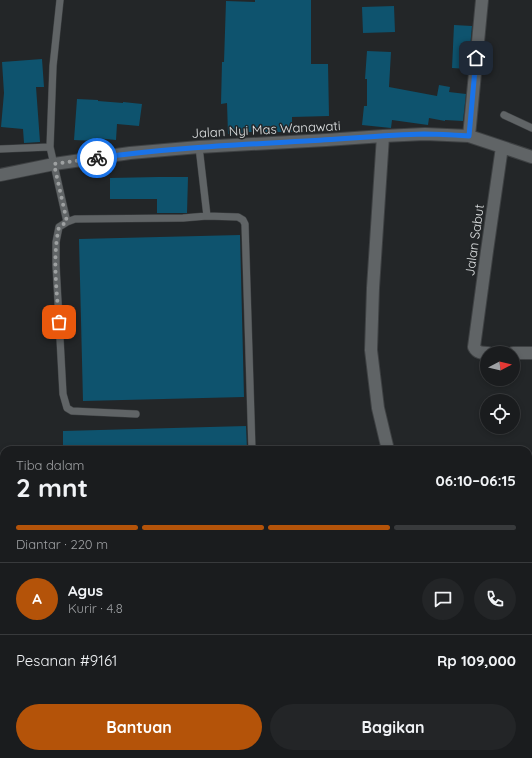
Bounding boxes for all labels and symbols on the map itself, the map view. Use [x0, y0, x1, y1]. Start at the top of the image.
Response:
pin [459, 41, 493, 75]
street label: Jalan Nyi Mas Wanawati [191, 117, 341, 141]
courier [77, 138, 117, 178]
street label: Jalan Sabut [461, 203, 487, 277]
pin [42, 305, 76, 339]
north arrow [480, 346, 520, 386]

